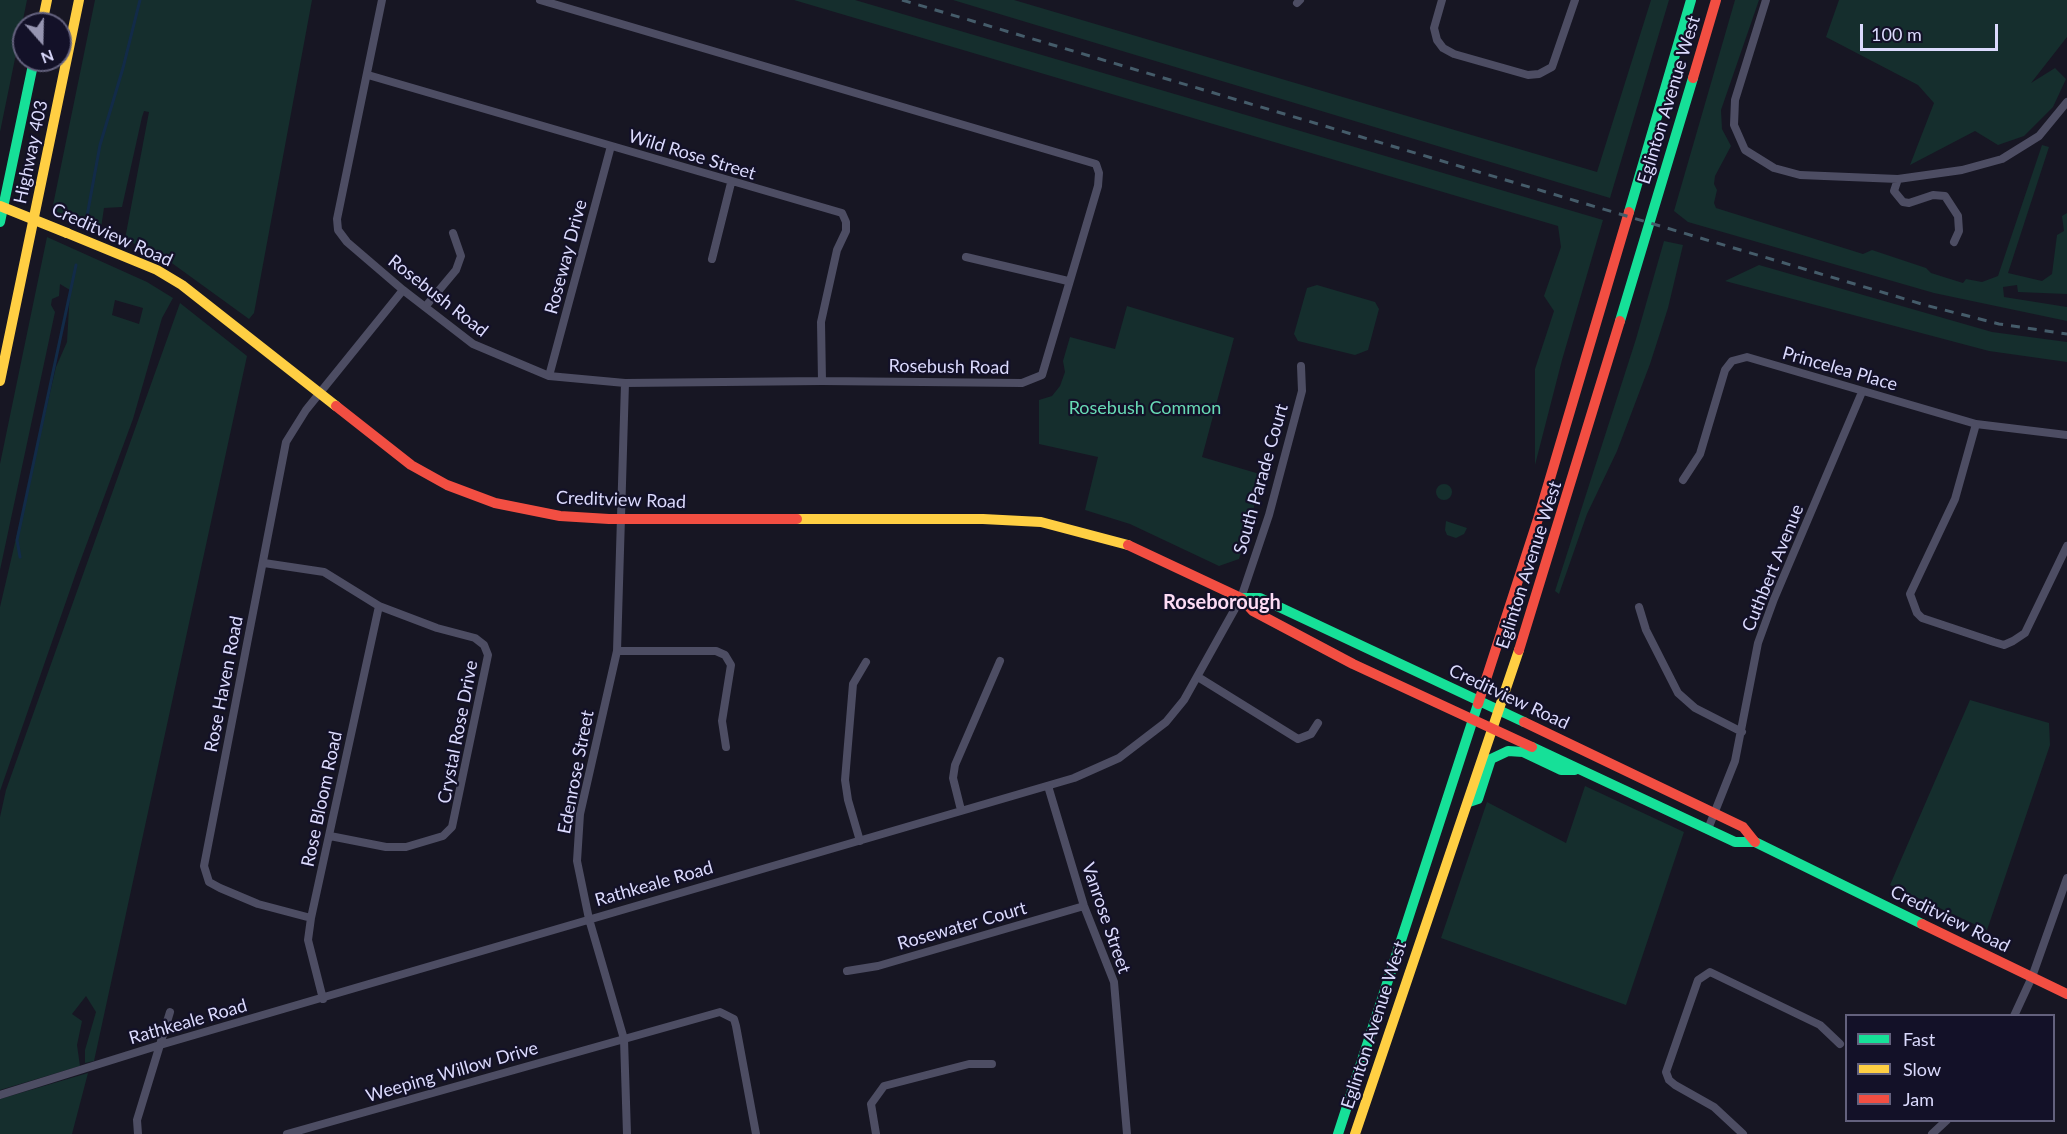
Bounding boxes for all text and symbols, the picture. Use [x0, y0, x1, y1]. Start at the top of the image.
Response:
north arrow [12, 12, 72, 72]
scale bar [1863, 12, 2001, 50]
street label: Eglinton Avenue West [1633, 13, 1705, 187]
text: 100 m [1871, 23, 1922, 45]
text: N [39, 46, 57, 69]
street label: Highway 403 [9, 98, 53, 206]
street label: Wild Rose Street [626, 125, 758, 185]
street label: Roseway Drive [540, 197, 592, 317]
street label: Creditview Road [48, 199, 176, 271]
street label: Rosebush Road [384, 250, 492, 342]
street label: Princelea Place [1780, 342, 1900, 396]
street label: Rosebush Road [888, 355, 1010, 379]
park label: Rosebush Common [1069, 397, 1221, 419]
street label: South Parade Court [1229, 401, 1293, 557]
street label: Eglinton Avenue West [1492, 479, 1566, 651]
street label: Creditview Road [556, 487, 686, 513]
street label: Cuthbert Avenue [1738, 501, 1808, 635]
district label: Roseborough [1163, 591, 1281, 615]
street label: Rose Haven Road [200, 614, 248, 754]
street label: Crystal Rose Drive [434, 659, 482, 805]
street label: Creditview Road [1445, 660, 1573, 734]
street label: Edenrose Street [553, 708, 599, 836]
street label: Rose Bloom Road [297, 729, 347, 869]
street label: Rathkeale Road [592, 857, 716, 911]
street label: Vanrose Street [1077, 860, 1135, 976]
street label: Creditview Road [1887, 881, 2013, 957]
street label: Rosewater Court [895, 897, 1029, 955]
street label: Eglinton Avenue West [1337, 939, 1411, 1111]
street label: Rathkeale Road [126, 995, 250, 1049]
legend [1845, 1014, 2055, 1122]
text: Fast [1903, 1028, 1935, 1050]
street label: Weeping Willow Drive [363, 1037, 541, 1107]
text: Slow [1903, 1058, 1941, 1080]
text: Jam [1903, 1088, 1934, 1110]

